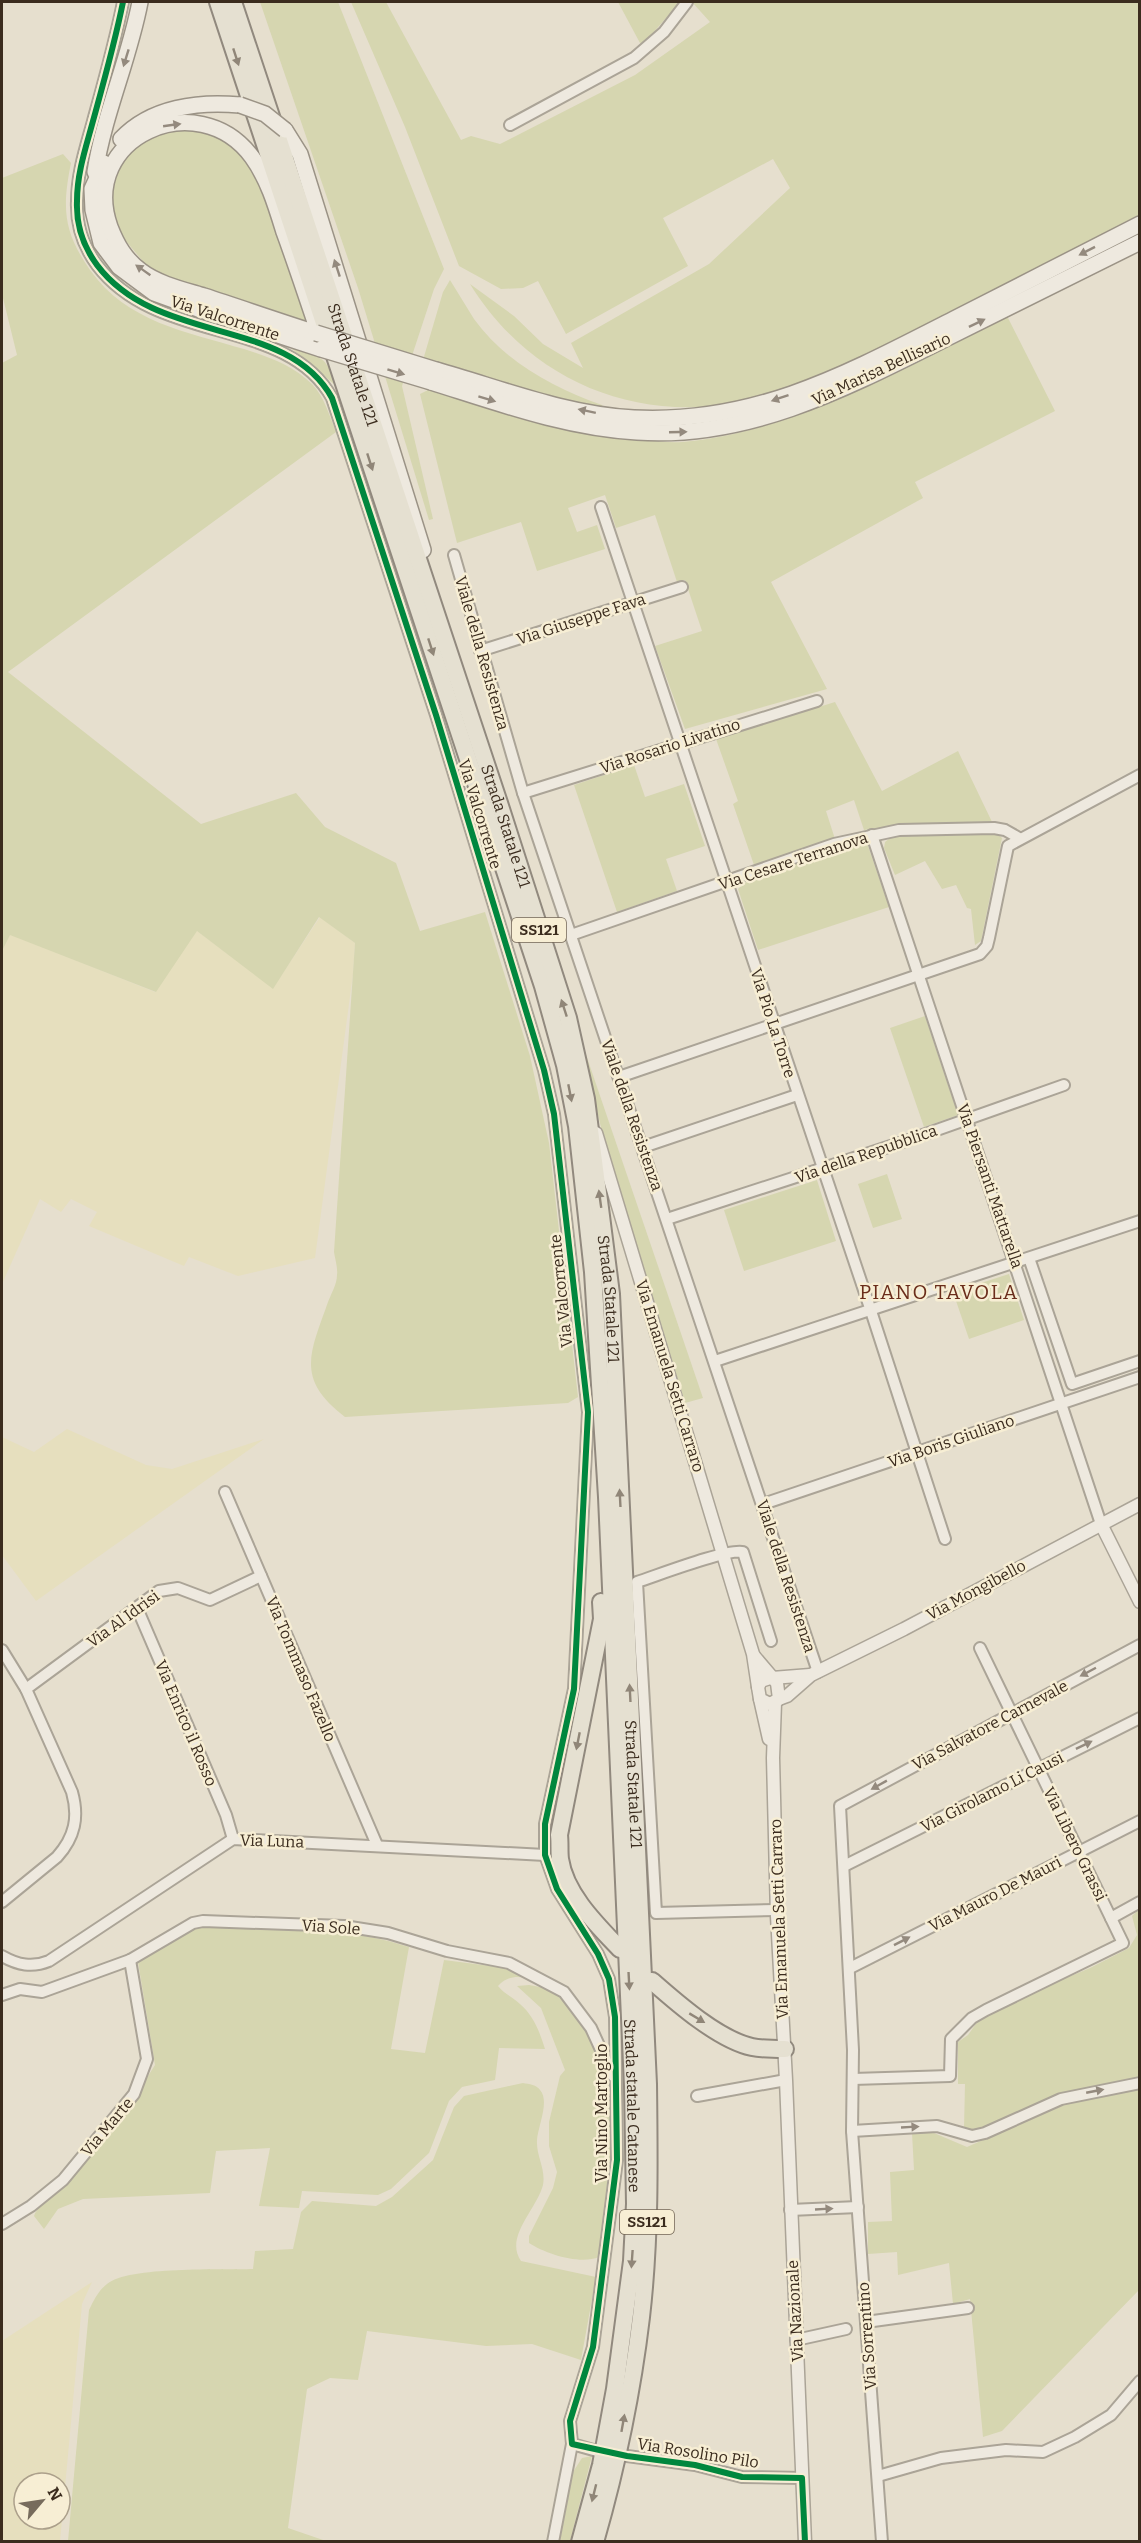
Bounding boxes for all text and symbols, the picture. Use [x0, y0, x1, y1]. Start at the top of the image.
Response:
one-way arrow [232, 48, 242, 66]
one-way arrow [121, 49, 130, 67]
one-way arrow [162, 120, 181, 129]
one-way arrow [1079, 246, 1096, 255]
one-way arrow [332, 259, 341, 277]
one-way arrow [135, 264, 151, 276]
street label: Via Valcorrente [168, 291, 282, 345]
street label: Strada Statale 121 [324, 301, 383, 429]
one-way arrow [968, 319, 985, 328]
street label: Via Marisa Bellisario [809, 328, 953, 410]
one-way arrow [387, 368, 405, 377]
one-way arrow [770, 394, 788, 404]
one-way arrow [478, 395, 496, 404]
one-way arrow [578, 406, 597, 415]
one-way arrow [668, 427, 687, 437]
one-way arrow [366, 453, 375, 471]
street label: Viale della Resistenza [451, 574, 513, 732]
street label: Via Giuseppe Fava [514, 589, 648, 649]
one-way arrow [427, 638, 436, 656]
street label: Via Rosario Livatino [597, 714, 743, 778]
street label: Via Valcorrente [454, 757, 506, 871]
street label: Strada Statale 121 [477, 762, 535, 890]
street label: Via Cesare Terranova [716, 828, 870, 894]
road number: SS121 [512, 918, 566, 942]
street label: Via Pio La Torre [746, 966, 800, 1080]
one-way arrow [559, 999, 568, 1017]
street label: Viale della Resistenza [597, 1037, 667, 1194]
one-way arrow [566, 1084, 575, 1103]
street label: Via Piersanti Mattarella [953, 1101, 1027, 1271]
street label: Via della Repubblica [792, 1121, 940, 1187]
one-way arrow [596, 1190, 605, 1209]
street label: Via Valcorrente [546, 1233, 576, 1349]
street label: Strada Statale 121 [594, 1234, 624, 1364]
street label: Via Emanuela Setti Carraro [632, 1277, 708, 1475]
district label: PIANO TAVOLA [859, 1280, 1019, 1304]
street label: Via Boris Giuliano [885, 1410, 1017, 1472]
one-way arrow [616, 1489, 625, 1508]
street label: Viale della Resistenza [752, 1497, 820, 1655]
street label: Via Mongibello [923, 1556, 1029, 1624]
street label: Via Al Idrisi [83, 1586, 163, 1652]
street label: Via Tommaso Fazello [262, 1593, 340, 1745]
street label: Via Enrico il Rosso [151, 1657, 221, 1789]
one-way arrow [1079, 1667, 1096, 1677]
street label: Via Salvatore Carnevale [909, 1676, 1071, 1774]
one-way arrow [625, 1684, 634, 1703]
street label: Strada Statale 121 [621, 1720, 646, 1849]
one-way arrow [573, 1732, 582, 1751]
one-way arrow [1076, 1741, 1093, 1750]
street label: Via Girolamo Li Causi [917, 1748, 1067, 1836]
one-way arrow [871, 1780, 888, 1790]
street label: Via Libero Grassi [1039, 1784, 1111, 1904]
street label: Via Emanuela Setti Carraro [766, 1819, 792, 2019]
street label: Via Luna [240, 1830, 305, 1852]
street label: Via Mauro De Mauri [926, 1852, 1065, 1936]
street label: Via Sole [301, 1915, 361, 1939]
one-way arrow [893, 1937, 911, 1947]
one-way arrow [624, 1971, 633, 1990]
one-way arrow [689, 2013, 706, 2023]
street label: Strada statale Catanese [621, 2019, 644, 2192]
street label: Via Nino Martoglio [592, 2044, 611, 2182]
one-way arrow [1086, 2086, 1105, 2095]
street label: Via Marte [77, 2094, 137, 2160]
one-way arrow [901, 2123, 920, 2132]
one-way arrow [815, 2204, 834, 2213]
road number: SS121 [620, 2210, 674, 2234]
one-way arrow [627, 2250, 637, 2269]
street label: Via Nazionale [783, 2260, 807, 2362]
street label: Via Sorrentino [854, 2282, 880, 2390]
one-way arrow [619, 2414, 628, 2433]
street label: Via Rosolino Pilo [636, 2434, 760, 2472]
north arrow [12, 2471, 72, 2531]
text: N [43, 2484, 66, 2504]
one-way arrow [588, 2484, 598, 2502]

